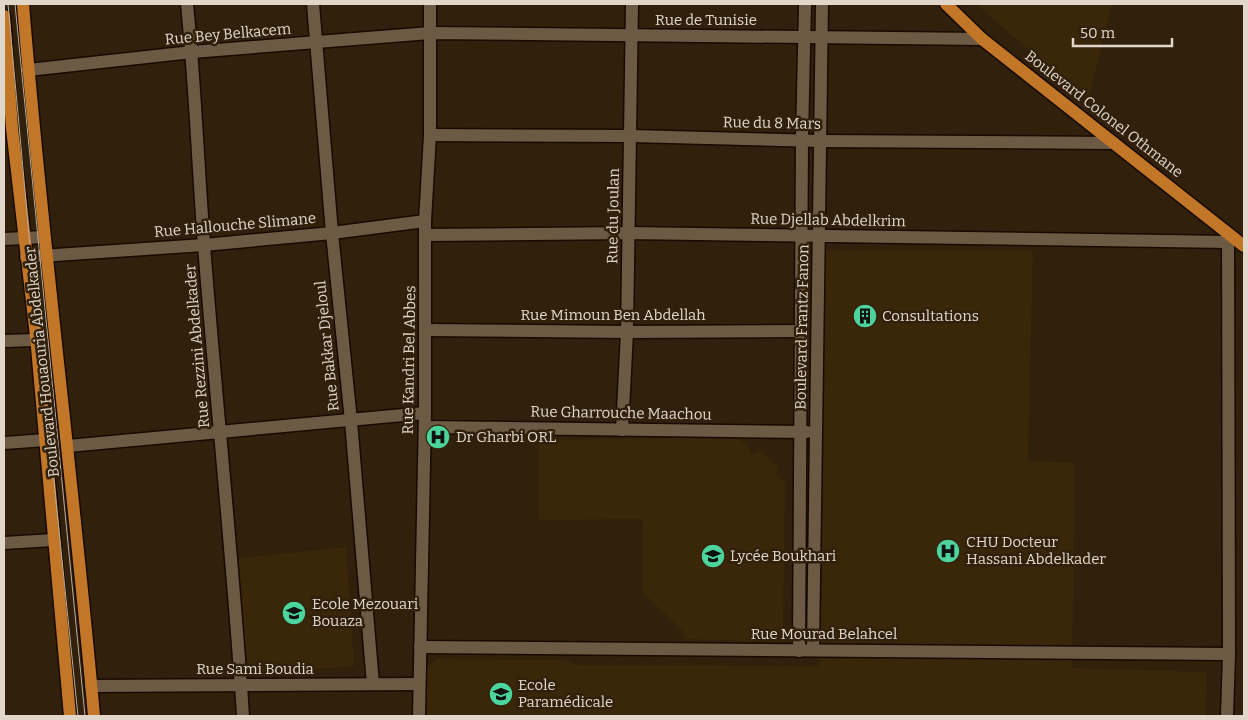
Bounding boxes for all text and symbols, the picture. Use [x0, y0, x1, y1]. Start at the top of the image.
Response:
street label: Rue de Tunisie [655, 11, 757, 29]
scale bar [1073, 15, 1172, 47]
street label: Rue Bey Belkacem [164, 19, 293, 48]
text: 50 m [1080, 24, 1116, 42]
street label: Boulevard Colonel Othmane [1021, 47, 1187, 181]
street label: Rue du 8 Mars [723, 113, 821, 133]
street label: Rue du Joulan [603, 167, 623, 264]
street label: Rue Hallouche Slimane [153, 209, 317, 241]
street label: Rue Djellab Abdelkrim [750, 210, 907, 230]
street label: Boulevard Frantz Fanon [792, 244, 812, 410]
street label: Boulevard Houaouria Abdelkader [21, 245, 63, 478]
street label: Rue Rezzini Abdelkader [181, 263, 213, 429]
street label: Rue Bakkar Djeloul [311, 280, 343, 412]
street label: Rue Kandri Bel Abbes [399, 285, 419, 435]
building icon: Consultations [852, 303, 878, 329]
street label: Rue Mimoun Ben Abdellah [520, 306, 706, 324]
place label: Consultations [882, 307, 979, 325]
street label: Rue Gharrouche Maachou [530, 402, 712, 424]
hospital icon: Dr Gharbi ORL [425, 424, 451, 450]
place label: Dr Gharbi ORL [456, 428, 556, 446]
place label: CHU Docteur Hassani Abdelkader [966, 533, 1106, 568]
hospital icon: CHU Docteur Hassani Abdelkader [935, 538, 961, 564]
school or university icon: Lycée Boukhari [700, 543, 726, 569]
place label: Lycée Boukhari [730, 547, 837, 565]
place label: Ecole Mezouari Bouaza [312, 595, 419, 630]
school or university icon: Ecole Mezouari Bouaza [281, 600, 307, 626]
street label: Rue Mourad Belahcel [751, 625, 897, 643]
street label: Rue Sami Boudia [196, 660, 314, 678]
place label: Ecole Paramédicale [518, 676, 613, 711]
school or university icon: Ecole Paramédicale [488, 681, 514, 707]

